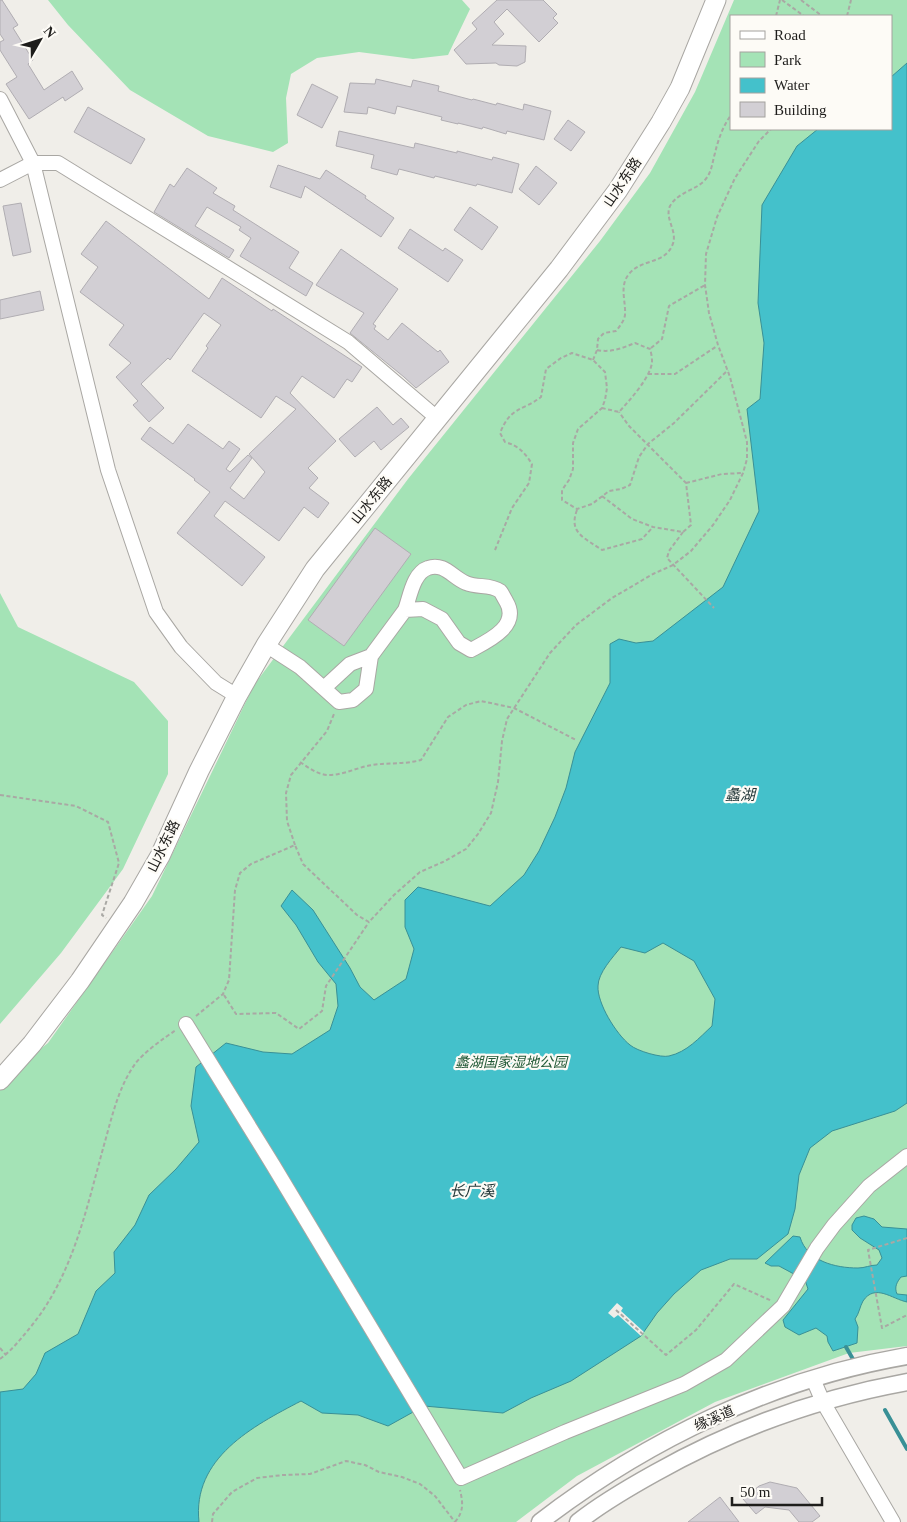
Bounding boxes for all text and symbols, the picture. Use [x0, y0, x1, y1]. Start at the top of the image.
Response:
north arrow [15, 15, 65, 65]
legend [730, 15, 892, 130]
text: N [41, 23, 59, 41]
text: Road [774, 27, 806, 43]
text: Park [774, 52, 802, 68]
text: Water [774, 77, 809, 93]
text: Building [774, 102, 827, 118]
street label: 山水东路 [601, 155, 644, 210]
street label: 山水东路 [348, 474, 395, 527]
water label: 蠡湖 [725, 787, 757, 803]
street label: 山水东路 [144, 818, 182, 875]
park label: 蠡湖国家湿地公园 [455, 1055, 569, 1070]
water label: 长广溪 [449, 1183, 496, 1199]
street label: 缘溪道 [692, 1403, 736, 1434]
scale bar [732, 1474, 822, 1506]
text: 50 m [740, 1484, 771, 1500]

